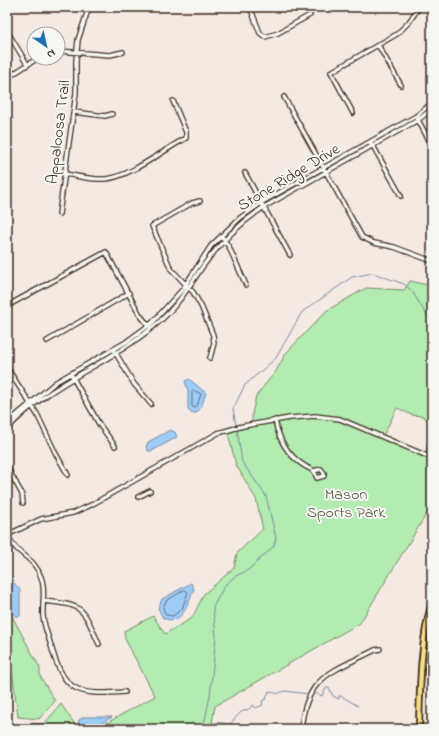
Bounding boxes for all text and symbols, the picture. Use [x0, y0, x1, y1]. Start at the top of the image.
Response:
north arrow [26, 26, 66, 66]
text: N [43, 45, 59, 62]
street label: Appaloosa Trail [41, 79, 77, 185]
street label: Stone Ridge Drive [233, 137, 345, 218]
park label: Mason Sports Park [307, 483, 386, 525]

